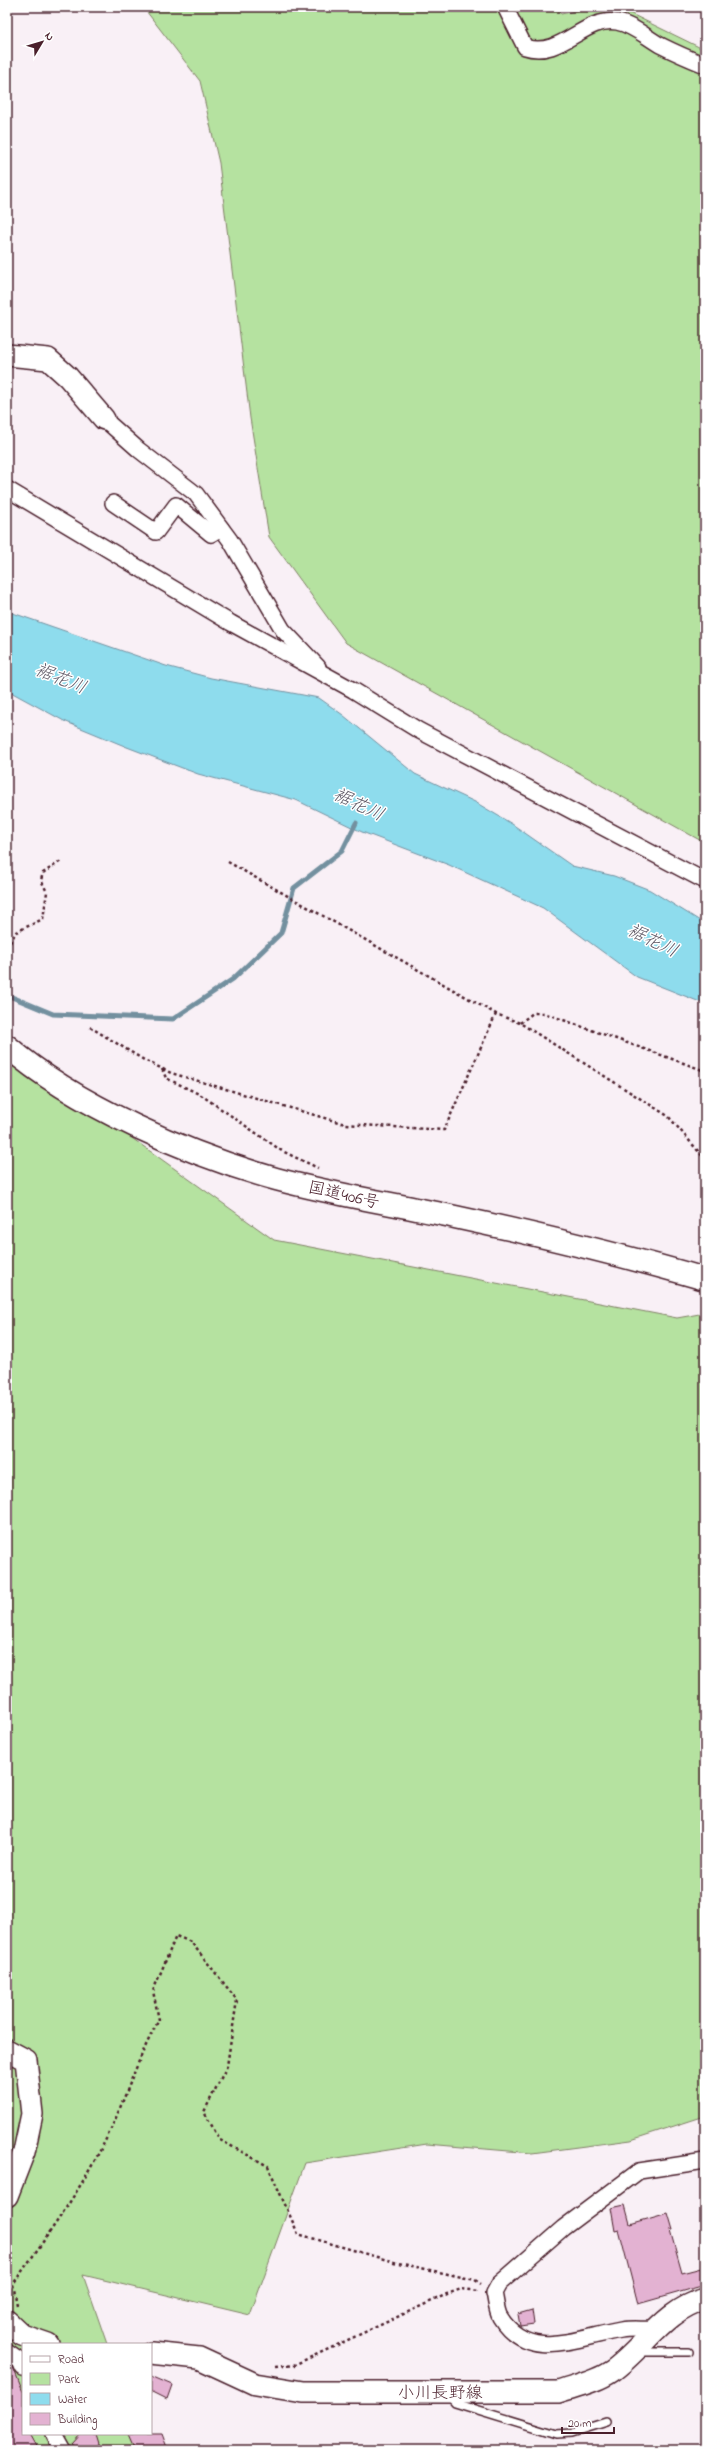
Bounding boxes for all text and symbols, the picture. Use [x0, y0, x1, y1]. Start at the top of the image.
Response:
north arrow [22, 22, 62, 62]
text: N [40, 29, 58, 44]
water label: 裾花川 [30, 658, 90, 702]
water label: 裾花川 [328, 783, 388, 829]
water label: 裾花川 [622, 918, 682, 965]
street label: 国道406号 [305, 1175, 382, 1216]
legend [22, 2343, 152, 2435]
text: Road [58, 2351, 84, 2369]
text: Park [58, 2371, 80, 2389]
street label: 小川長野線 [398, 2381, 483, 2406]
text: Water [58, 2391, 87, 2409]
scale bar [562, 2409, 614, 2435]
text: Building [57, 2411, 97, 2430]
text: 20 m [568, 2415, 591, 2433]

